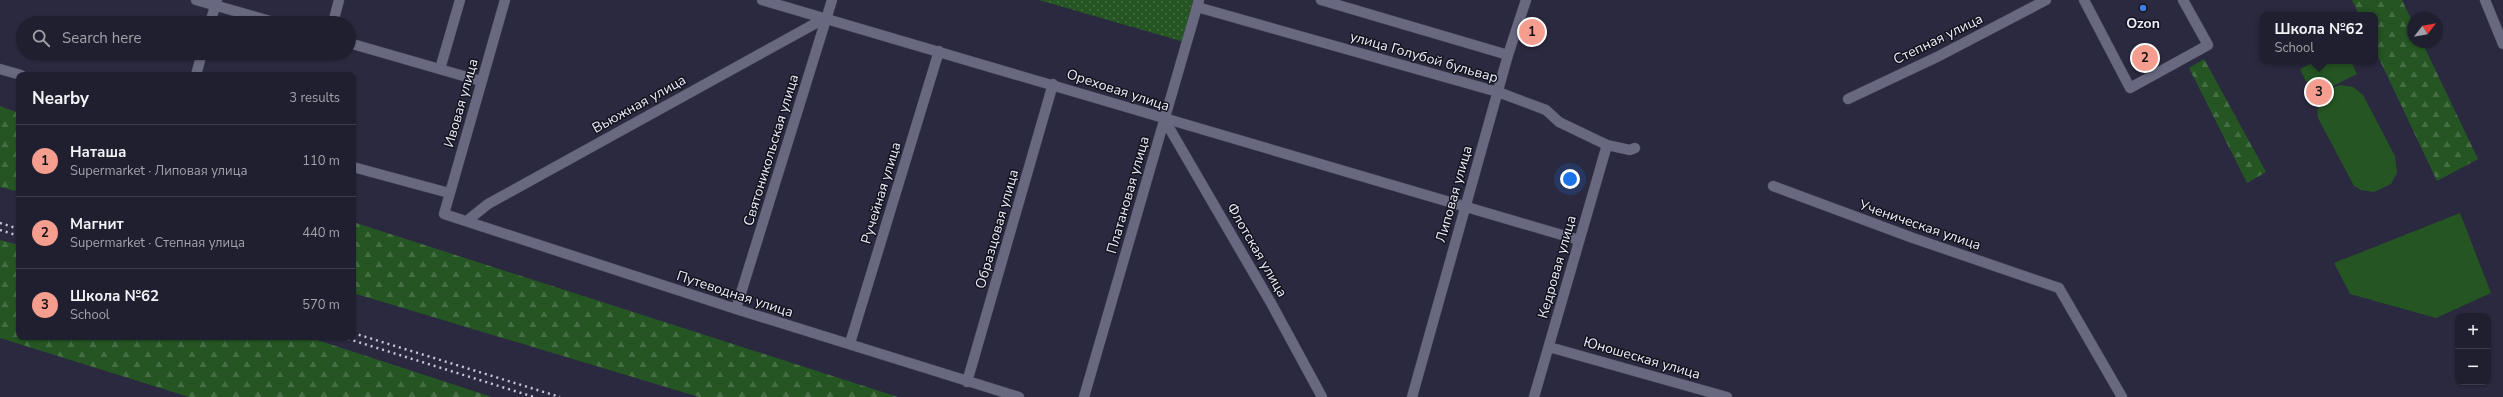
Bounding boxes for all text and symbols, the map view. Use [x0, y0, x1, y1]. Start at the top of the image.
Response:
marker: Ozon [2138, 3, 2148, 13]
street label: Степная улица [1890, 9, 1986, 69]
popup [2260, 12, 2378, 64]
north arrow [2407, 12, 2443, 48]
place label: Ozon [2126, 14, 2160, 33]
search box [16, 16, 356, 60]
pin: 1 [1519, 17, 1545, 47]
text: Школа №62 [2274, 19, 2364, 39]
icon: search [30, 27, 52, 49]
street label: улица Голубой бульвар [1348, 27, 1500, 87]
text: Search here [62, 28, 142, 48]
text: School [2274, 39, 2314, 57]
pin: 2 [2132, 43, 2158, 73]
street label: Ивовая улица [439, 56, 483, 150]
street label: Ореховая улица [1064, 64, 1172, 116]
street label: Вьюжная улица [589, 70, 689, 138]
street label: Святоникольская улица [739, 72, 803, 228]
pin: 3 [2306, 77, 2332, 107]
text: Nearby [32, 87, 89, 110]
text: 3 results [289, 89, 340, 107]
street label: Платановая улица [1102, 134, 1154, 256]
street label: Ручейная улица [856, 140, 906, 246]
text: Наташа [70, 142, 126, 162]
street label: Липовая улица [1431, 143, 1477, 245]
text: 1 [41, 152, 49, 170]
text: 110 m [302, 152, 340, 170]
text: Supermarket · Липовая улица [70, 162, 247, 180]
street label: Образцовая улица [971, 167, 1023, 291]
your location [1560, 169, 1580, 189]
street label: Ученическая улица [1856, 195, 1983, 255]
street label: Флотская улица [1222, 199, 1292, 301]
street label: Кедровая улица [1533, 213, 1581, 321]
text: Магнит [70, 214, 124, 234]
text: 2 [41, 224, 49, 242]
text: 440 m [302, 224, 340, 242]
text: Supermarket · Степная улица [70, 234, 245, 252]
street label: Путеводная улица [674, 266, 796, 322]
text: Школа №62 [70, 286, 159, 306]
text: 3 [41, 296, 49, 314]
text: 570 m [302, 296, 340, 314]
text: School [70, 306, 110, 324]
map controls [2455, 313, 2491, 385]
button: + [2455, 313, 2491, 349]
street label: Юношеская улица [1581, 332, 1703, 384]
button: − [2455, 349, 2491, 385]

